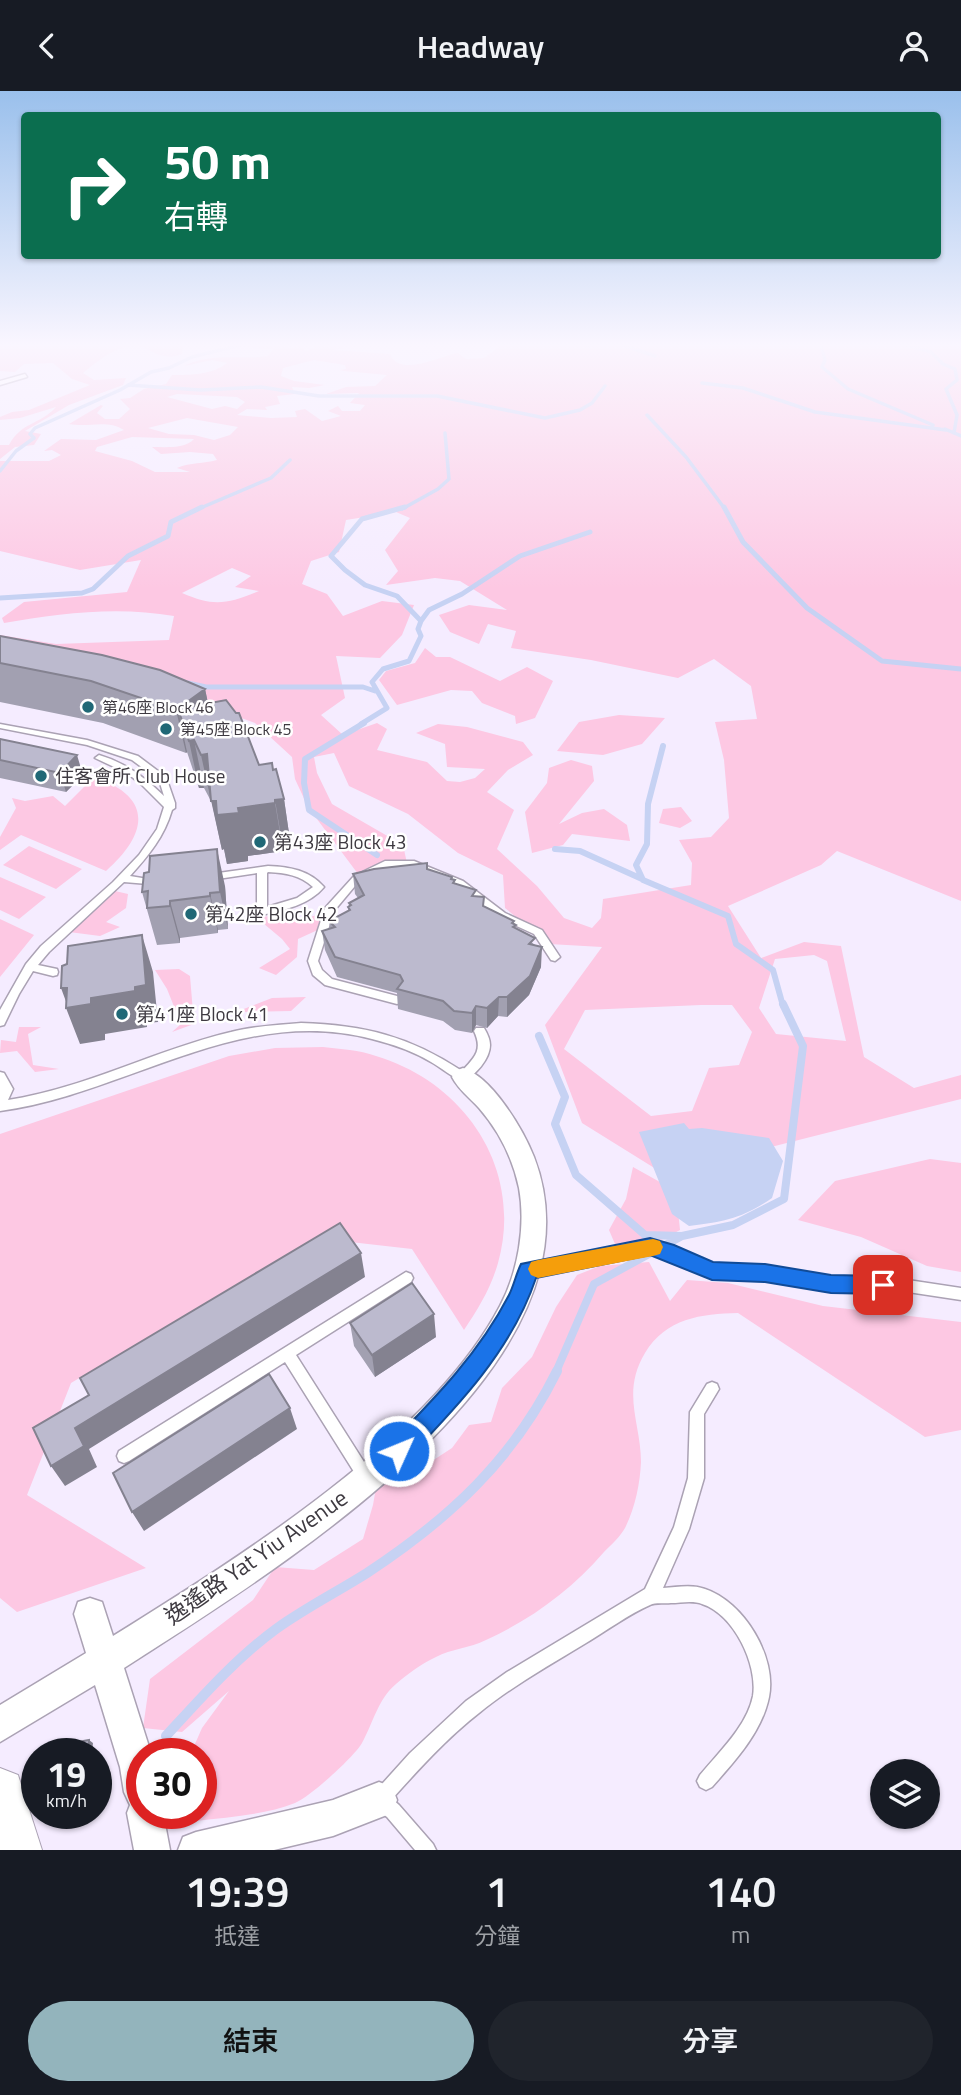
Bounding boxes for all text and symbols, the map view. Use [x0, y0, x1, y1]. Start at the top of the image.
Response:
text: Headway [417, 22, 544, 70]
icon: back [28, 27, 66, 65]
icon: person [895, 27, 933, 65]
text: 50 m [164, 123, 271, 198]
icon: right [49, 140, 140, 231]
text: 右轉 [164, 192, 228, 240]
place label: 第46座 Block 46 [102, 695, 214, 719]
marker: 第46座 Block 46 [80, 699, 96, 715]
place label: 第45座 Block 45 [180, 717, 292, 741]
marker: 第45座 Block 45 [158, 721, 174, 737]
place label: 住客會所 Club House [55, 761, 225, 790]
marker: 住客會所 Club House [33, 768, 49, 784]
place label: 第43座 Block 43 [274, 827, 406, 856]
marker: 第43座 Block 43 [252, 834, 268, 850]
place label: 第42座 Block 42 [205, 899, 337, 928]
marker: 第42座 Block 42 [183, 906, 199, 922]
place label: 第41座 Block 41 [136, 999, 268, 1028]
marker: 第41座 Block 41 [114, 1006, 130, 1022]
pin [853, 1255, 913, 1315]
icon: arrive [864, 1266, 902, 1304]
position arrow [362, 1414, 436, 1488]
street label: 逸遙路 Yat Yiu Avenue [157, 1480, 354, 1633]
speed limit sign: 30 [126, 1738, 217, 1829]
text: 19 [47, 1747, 86, 1801]
map controls [870, 1759, 940, 1829]
button: layers [870, 1759, 940, 1829]
text: km/h [46, 1787, 87, 1814]
text: 19:39 [185, 1859, 289, 1923]
text: 1 [486, 1859, 509, 1923]
text: 140 [705, 1859, 776, 1923]
text: m [731, 1917, 750, 1952]
text: 抵達 [214, 1918, 260, 1953]
text: 分鐘 [474, 1918, 520, 1953]
button: 結束 [28, 2001, 474, 2081]
button: 分享 [488, 2001, 933, 2081]

